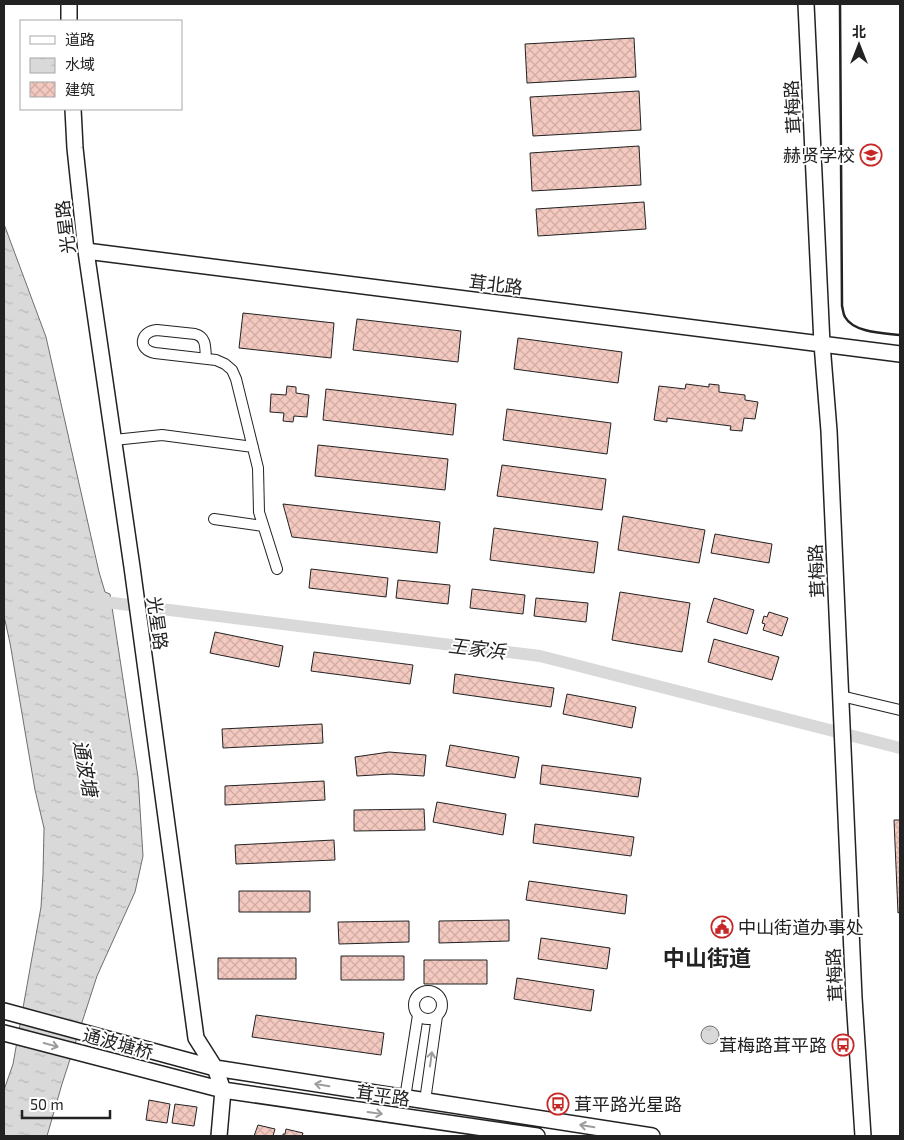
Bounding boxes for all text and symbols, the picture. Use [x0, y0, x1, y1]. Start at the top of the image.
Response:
legend [20, 20, 182, 110]
north arrow [834, 20, 884, 70]
text: 北 [852, 23, 866, 40]
text: 道路 [65, 30, 95, 48]
text: 水域 [65, 55, 95, 73]
street label: 茸梅路 [780, 79, 804, 135]
text: 建筑 [65, 80, 95, 98]
school or university icon: 赫贤学校 [859, 143, 883, 167]
place label: 赫贤学校 [783, 144, 855, 166]
street label: 光星路 [51, 199, 79, 255]
street label: 茸北路 [468, 270, 524, 298]
street label: 茸梅路 [804, 543, 828, 599]
street label: 光星路 [143, 595, 173, 651]
water label: 王家浜 [447, 633, 509, 663]
water label: 通波塘 [69, 738, 103, 801]
public building icon: 中山街道办事处 [710, 915, 734, 939]
place label: 中山街道办事处 [738, 916, 864, 938]
district label: 中山街道 [663, 944, 751, 970]
street label: 茸梅路 [822, 947, 846, 1003]
street label: 通波塘桥 [80, 1023, 156, 1063]
bus stop icon: 茸梅路茸平路 [831, 1033, 855, 1057]
place label: 茸梅路茸平路 [719, 1034, 827, 1056]
one-way arrow [42, 1041, 58, 1050]
one-way arrow [426, 1051, 436, 1067]
one-way arrow [315, 1079, 331, 1089]
street label: 茸平路 [355, 1080, 411, 1110]
scale bar [22, 1088, 110, 1120]
bus stop icon: 茸平路光星路 [546, 1092, 570, 1116]
place label: 茸平路光星路 [574, 1093, 682, 1115]
text: 50 m [30, 1095, 64, 1113]
one-way arrow [367, 1108, 383, 1118]
one-way arrow [579, 1121, 595, 1131]

